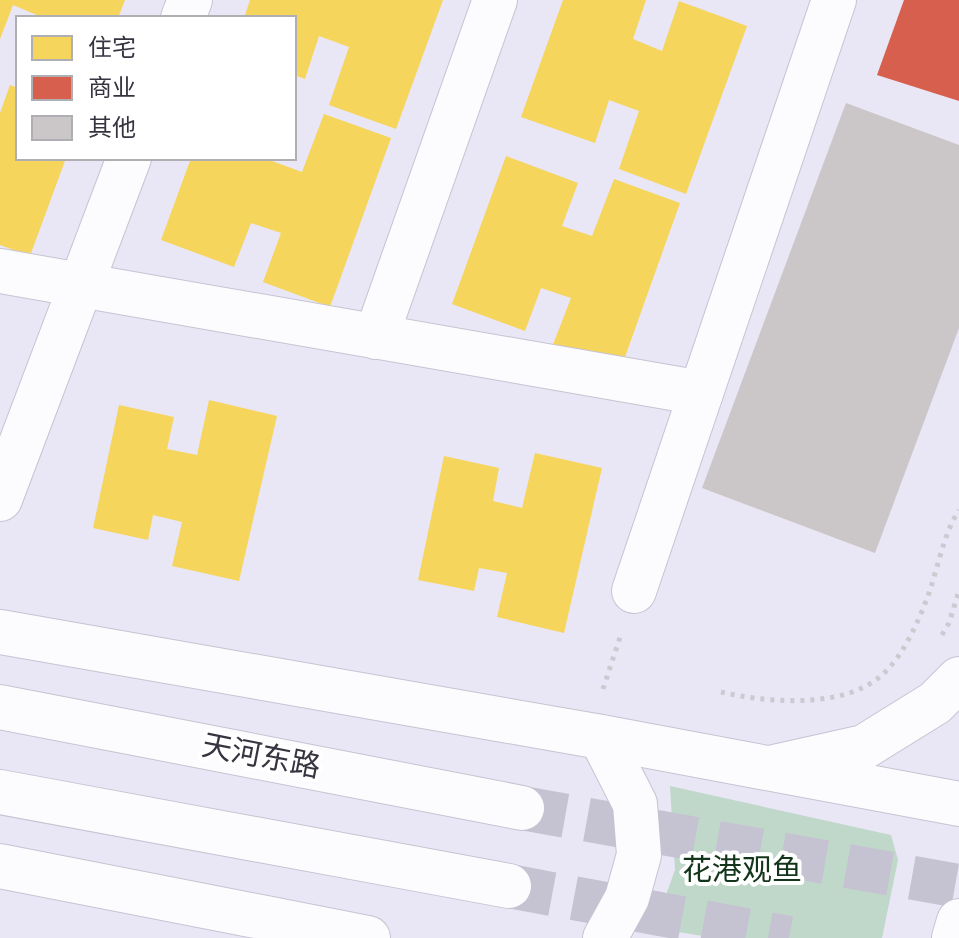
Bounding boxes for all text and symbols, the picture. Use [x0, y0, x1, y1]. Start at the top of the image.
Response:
legend [16, 16, 296, 160]
text: 住宅 [88, 35, 136, 61]
text: 商业 [88, 75, 136, 101]
text: 其他 [88, 115, 136, 141]
street label: 天河东路 [199, 729, 323, 783]
park label: 花港观鱼 [682, 854, 802, 886]

